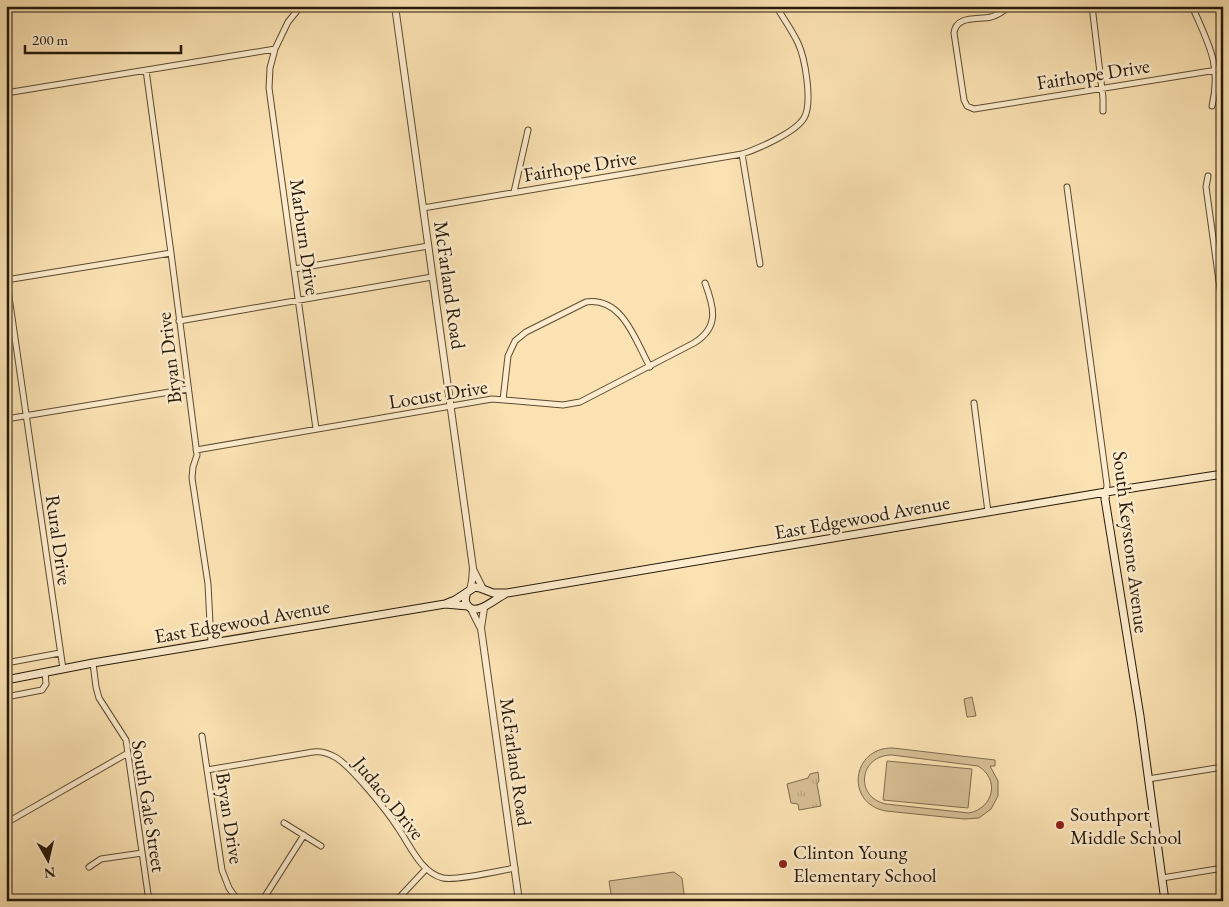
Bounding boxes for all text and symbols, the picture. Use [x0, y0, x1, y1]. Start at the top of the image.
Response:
scale bar [25, 22, 181, 54]
text: 200 m [32, 30, 69, 49]
street label: Fairhope Drive [1035, 52, 1152, 96]
street label: Fairhope Drive [522, 144, 639, 188]
street label: Marburn Drive [284, 177, 326, 297]
street label: McFarland Road [428, 219, 472, 352]
street label: Bryan Drive [150, 310, 188, 405]
street label: Locust Drive [387, 373, 489, 415]
street label: South Keystone Avenue [1107, 450, 1155, 635]
street label: East Edgewood Avenue [772, 489, 952, 545]
street label: Rural Drive [40, 493, 78, 587]
street label: East Edgewood Avenue [152, 593, 332, 649]
street label: McFarland Road [494, 696, 538, 829]
street label: South Gale Street [126, 738, 172, 875]
street label: Judaco Drive [346, 749, 431, 845]
street label: Bryan Drive [210, 770, 250, 866]
place label: Southport Middle School [1070, 801, 1182, 850]
marker: Southport Middle School [1054, 819, 1066, 831]
north arrow [22, 834, 72, 884]
place label: Clinton Young Elementary School [793, 839, 937, 888]
marker: Clinton Young Elementary School [777, 858, 789, 870]
text: N [42, 863, 57, 883]

